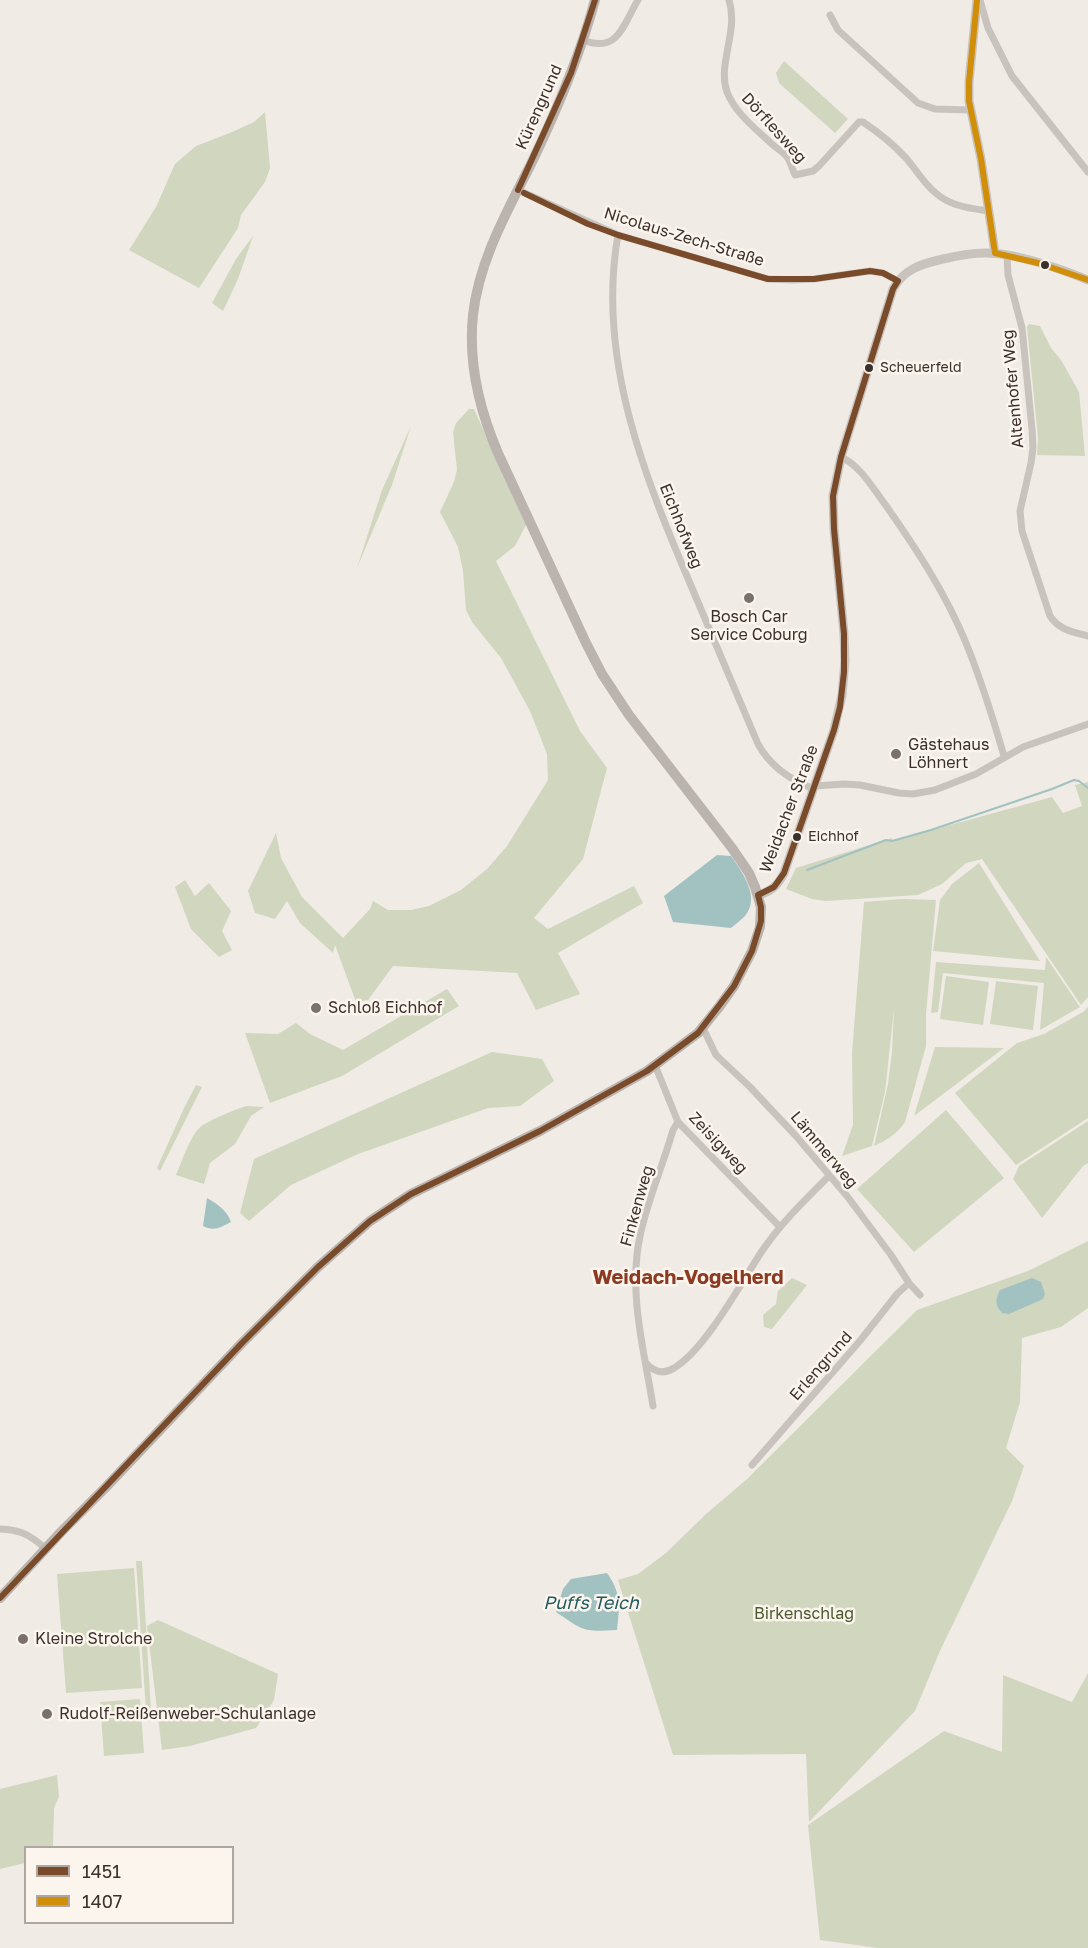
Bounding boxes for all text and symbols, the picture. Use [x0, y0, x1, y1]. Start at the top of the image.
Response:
street label: Kürengrund [512, 62, 566, 152]
street label: Dörflesweg [737, 89, 811, 167]
street label: Nicolaus-Zech-Straße [602, 203, 766, 271]
unlabelled marker [1039, 259, 1051, 271]
street label: Altenhofer Weg [998, 329, 1028, 449]
place label: Scheuerfeld [880, 360, 962, 376]
marker: Scheuerfeld [863, 362, 875, 374]
street label: Eichhofweg [655, 481, 707, 571]
marker: Bosch Car Service Coburg [742, 591, 756, 605]
place label: Bosch Car Service Coburg [690, 607, 808, 645]
place label: Gästehaus Löhnert [908, 735, 990, 773]
street label: Weidacher Straße [756, 742, 822, 876]
marker: Gästehaus Löhnert [889, 747, 903, 761]
place label: Eichhof [808, 829, 859, 845]
marker: Eichhof [791, 831, 803, 843]
place label: Schloß Eichhof [328, 998, 442, 1018]
marker: Schloß Eichhof [309, 1001, 323, 1015]
street label: Zeisigweg [685, 1108, 751, 1178]
street label: Lämmerweg [786, 1108, 862, 1192]
street label: Finkenweg [616, 1163, 658, 1249]
district label: Weidach-Vogelherd [593, 1266, 783, 1290]
street label: Erlengrund [786, 1327, 856, 1405]
water label: Puffs Teich [543, 1592, 639, 1614]
park label: Birkenschlag [754, 1604, 854, 1624]
place label: Kleine Strolche [35, 1629, 152, 1649]
marker: Kleine Strolche [16, 1632, 30, 1646]
place label: Rudolf-Reißenweber-Schulanlage [59, 1704, 316, 1724]
marker: Rudolf-Reißenweber-Schulanlage [40, 1707, 54, 1721]
legend [24, 1846, 234, 1924]
text: 1451 [82, 1860, 121, 1882]
text: 1407 [82, 1890, 122, 1912]

